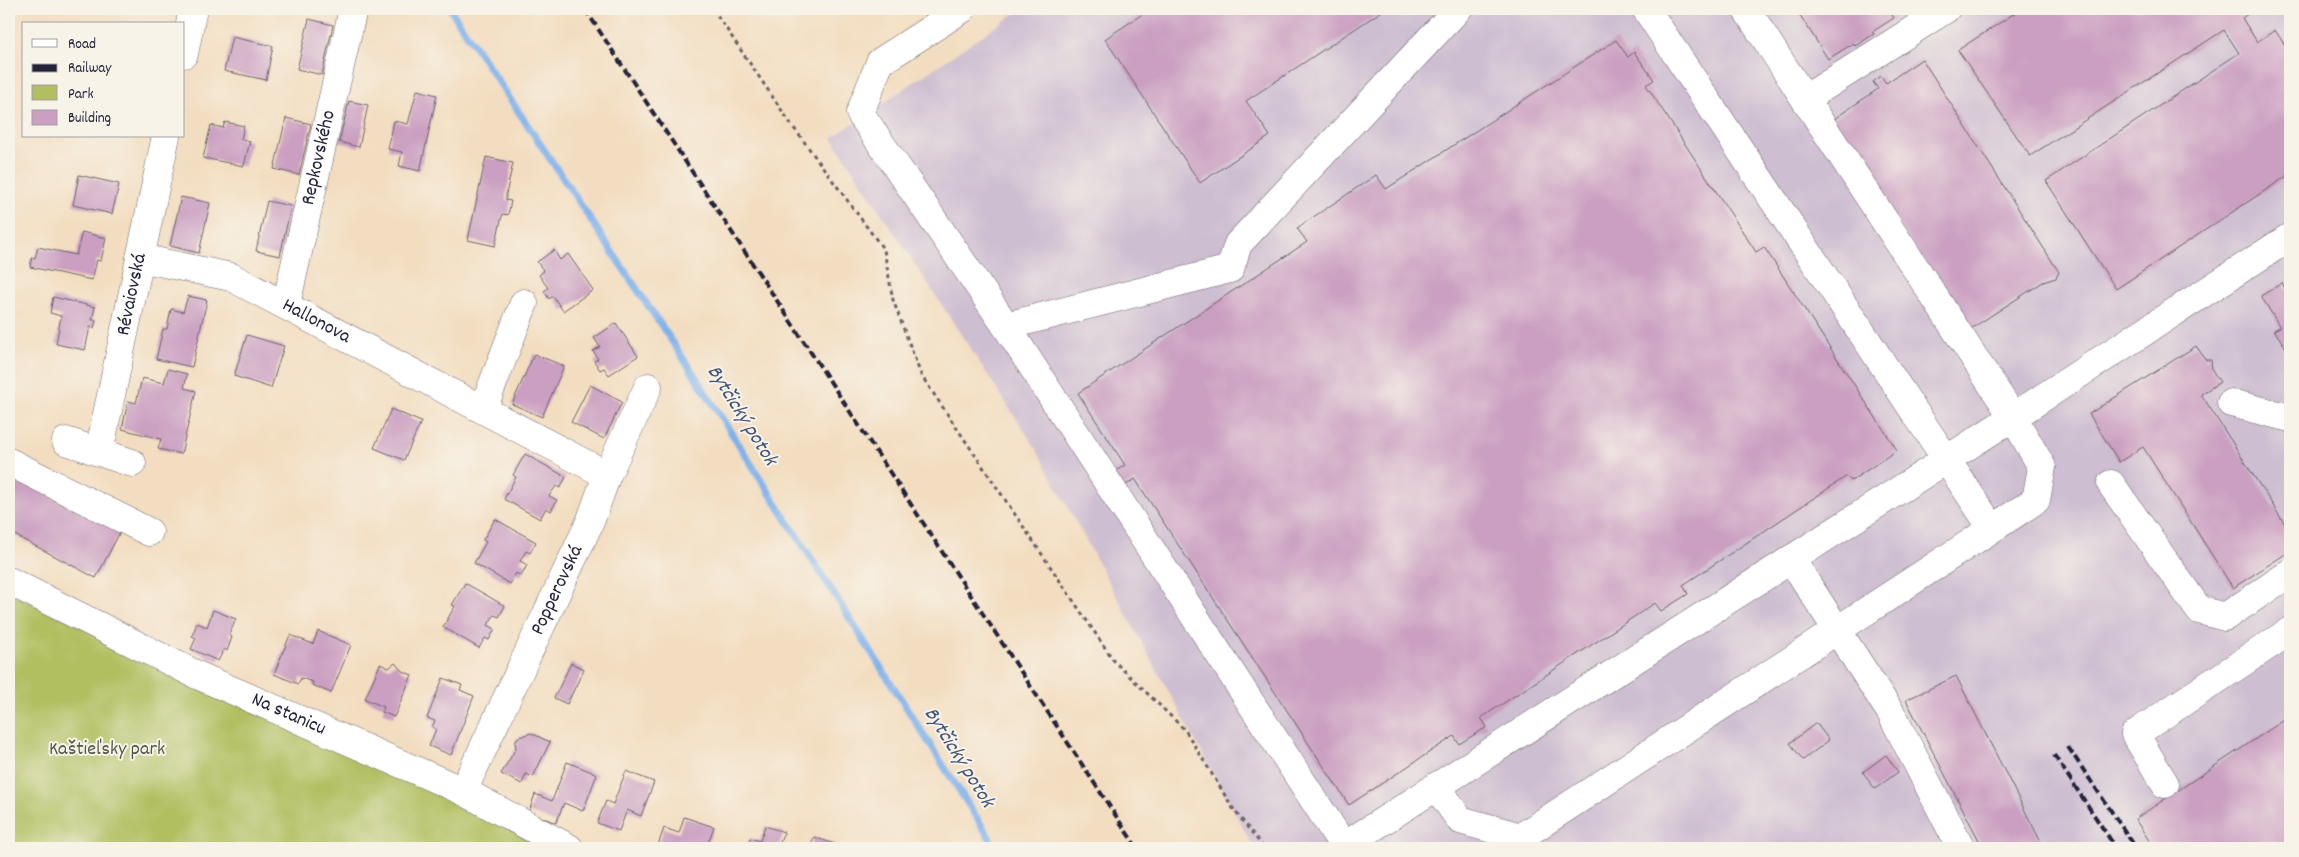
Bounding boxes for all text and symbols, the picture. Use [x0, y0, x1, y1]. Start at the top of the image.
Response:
legend [22, 22, 185, 138]
text: Road [68, 34, 96, 56]
text: Railway [68, 58, 112, 80]
text: Park [68, 84, 94, 106]
street label: Repkovského [295, 107, 344, 208]
text: Building [68, 108, 111, 130]
street label: Révaiovská [110, 251, 155, 338]
street label: Hallonova [277, 292, 356, 352]
water label: Bytčický potok [698, 360, 785, 474]
street label: Popperovská [525, 541, 591, 640]
street label: Na stanicu [247, 686, 330, 743]
water label: Bytčický potok [915, 702, 1002, 816]
park label: Kaštieľsky park [49, 736, 165, 764]

